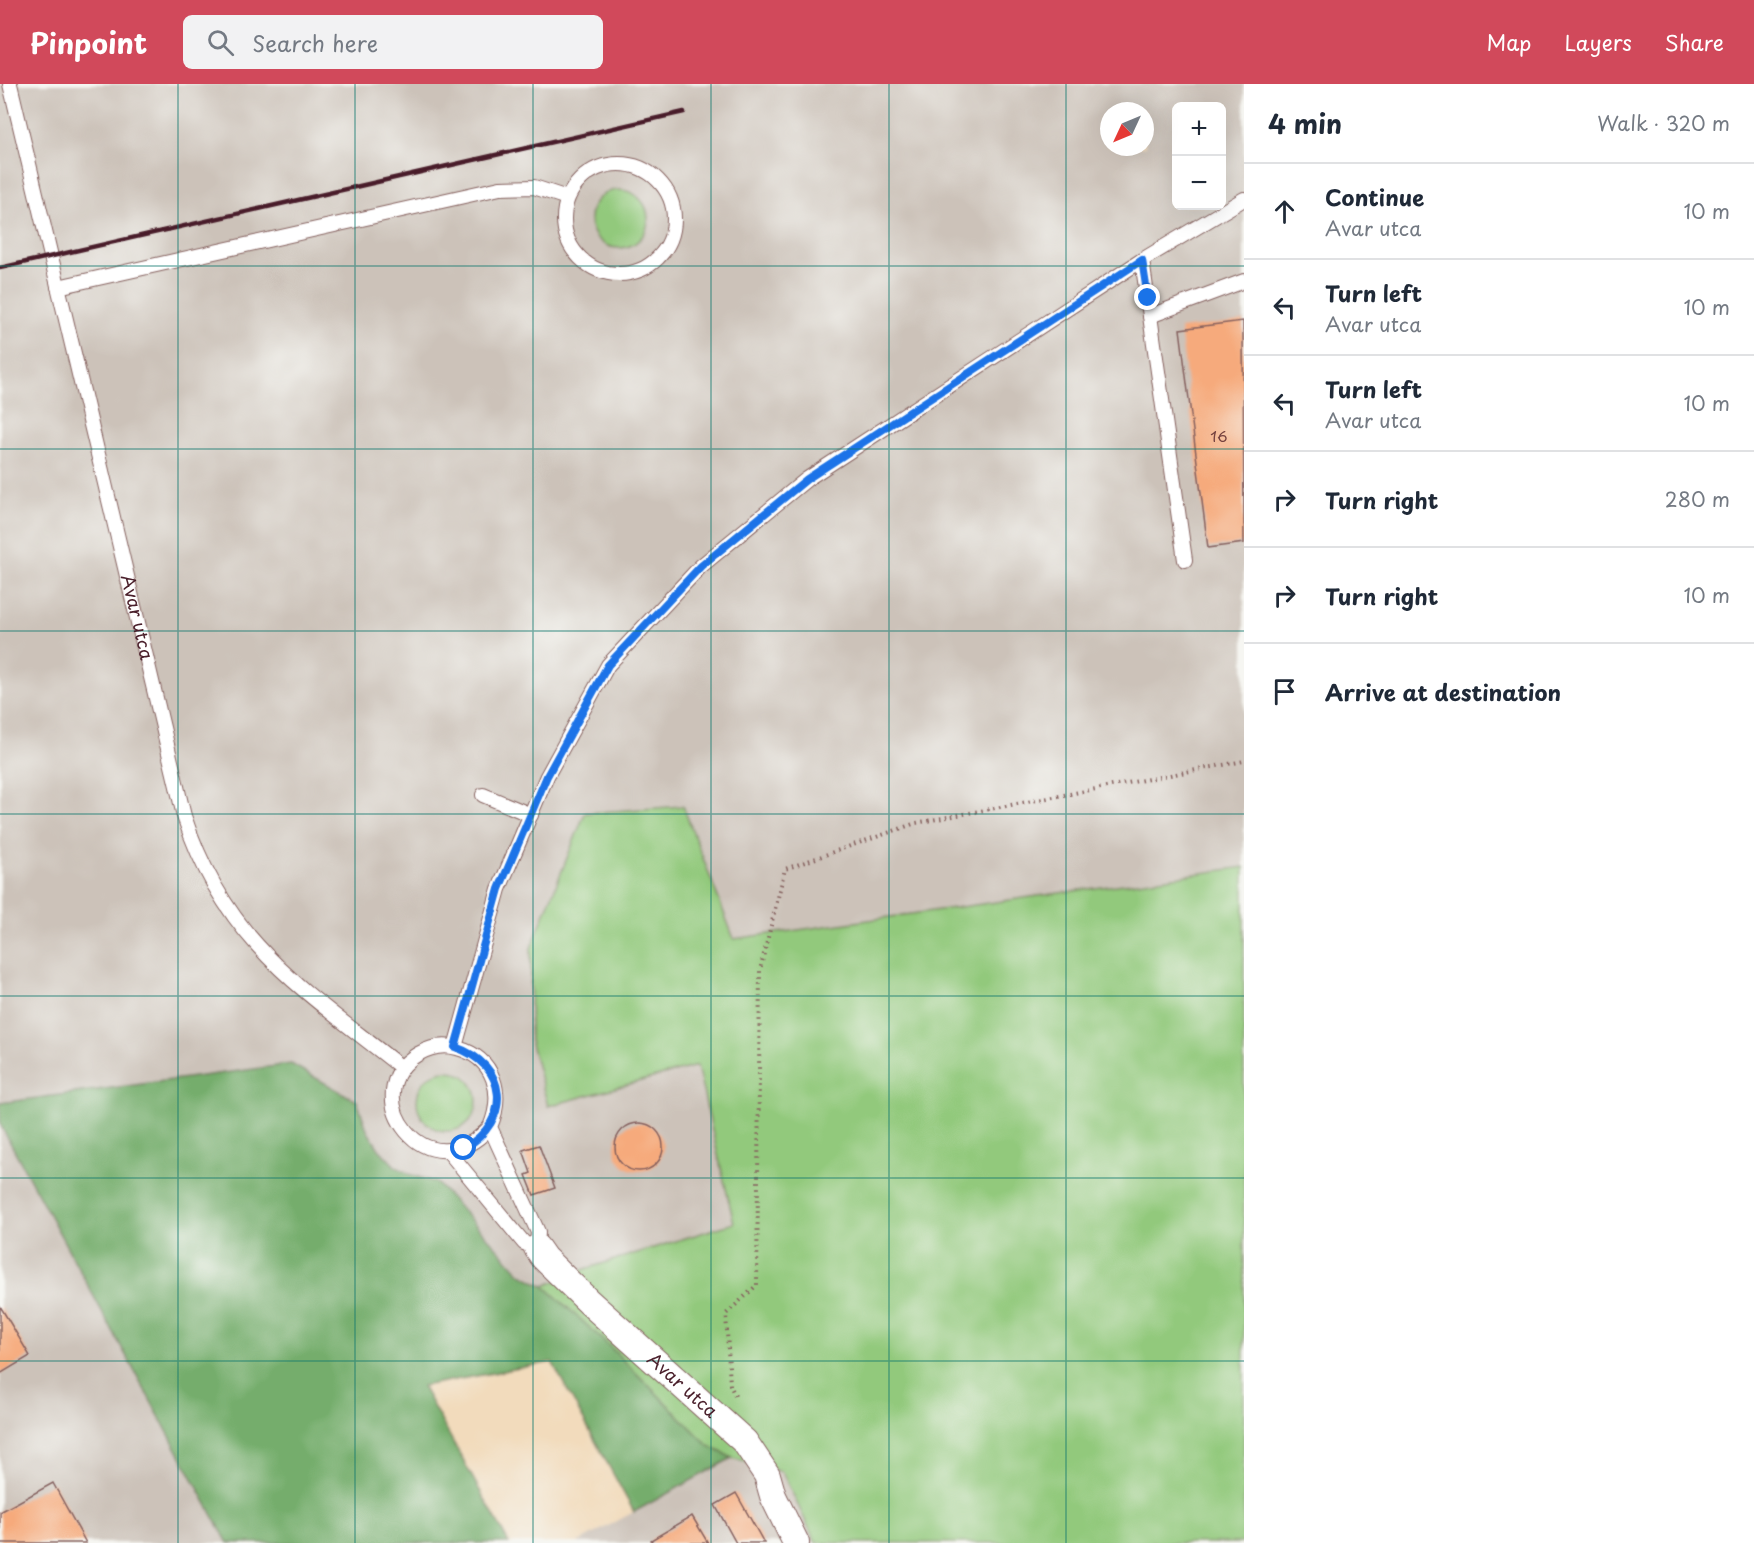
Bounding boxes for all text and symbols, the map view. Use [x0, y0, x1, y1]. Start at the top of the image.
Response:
search box [183, 15, 603, 69]
text: Pinpoint [30, 21, 147, 64]
icon: search [204, 26, 237, 59]
text: Search here [252, 26, 378, 59]
text: Map [1487, 26, 1531, 58]
text: Layers [1564, 26, 1632, 58]
text: Share [1665, 26, 1724, 58]
north arrow [1100, 102, 1154, 156]
map controls [1172, 102, 1226, 210]
button: + [1172, 102, 1226, 156]
text: 4 min [1268, 104, 1342, 143]
text: Walk · 320 m [1597, 108, 1730, 138]
button: − [1172, 156, 1226, 210]
text: Continue [1325, 180, 1424, 213]
icon: ahead [1268, 195, 1301, 228]
text: 10 m [1683, 196, 1730, 226]
text: Avar utca [1325, 213, 1421, 243]
text: Turn left [1325, 276, 1422, 309]
route end [1134, 284, 1160, 310]
icon: left [1268, 291, 1301, 324]
text: 10 m [1683, 292, 1730, 322]
text: Avar utca [1325, 309, 1421, 339]
text: Turn left [1325, 372, 1422, 405]
icon: left [1268, 387, 1301, 420]
text: 10 m [1683, 388, 1730, 418]
text: Avar utca [1325, 405, 1421, 435]
house number: 16 [1210, 424, 1228, 447]
icon: right [1268, 483, 1301, 516]
text: Turn right [1325, 483, 1438, 516]
text: 280 m [1665, 484, 1730, 514]
street label: Avar utca [115, 572, 161, 662]
icon: right [1268, 579, 1301, 612]
text: Turn right [1325, 579, 1438, 612]
text: 10 m [1683, 580, 1730, 610]
icon: arrive [1268, 675, 1301, 708]
text: Arrive at destination [1325, 675, 1561, 708]
route start [450, 1134, 476, 1160]
street label: Avar utca [642, 1345, 724, 1423]

